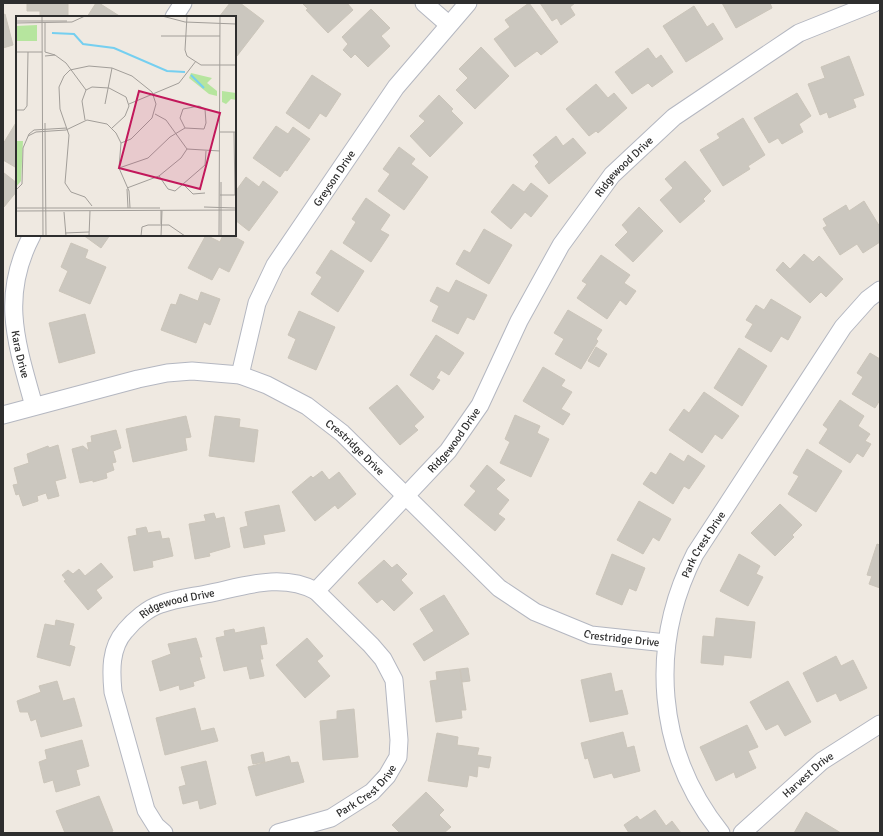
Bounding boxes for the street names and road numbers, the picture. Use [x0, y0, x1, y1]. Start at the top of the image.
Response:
street label: Ridgewood Drive [592, 134, 656, 199]
street label: Greyson Drive [310, 148, 358, 209]
street label: Kara Drive [9, 329, 32, 380]
street label: Ridgewood Drive [425, 405, 483, 475]
street label: Crestridge Drive [323, 416, 387, 478]
street label: Park Crest Drive [678, 509, 728, 580]
street label: Ridgewood Drive [136, 586, 216, 621]
street label: Crestridge Drive [582, 626, 660, 649]
street label: Harvest Drive [779, 749, 836, 800]
street label: Park Crest Drive [334, 762, 399, 820]

